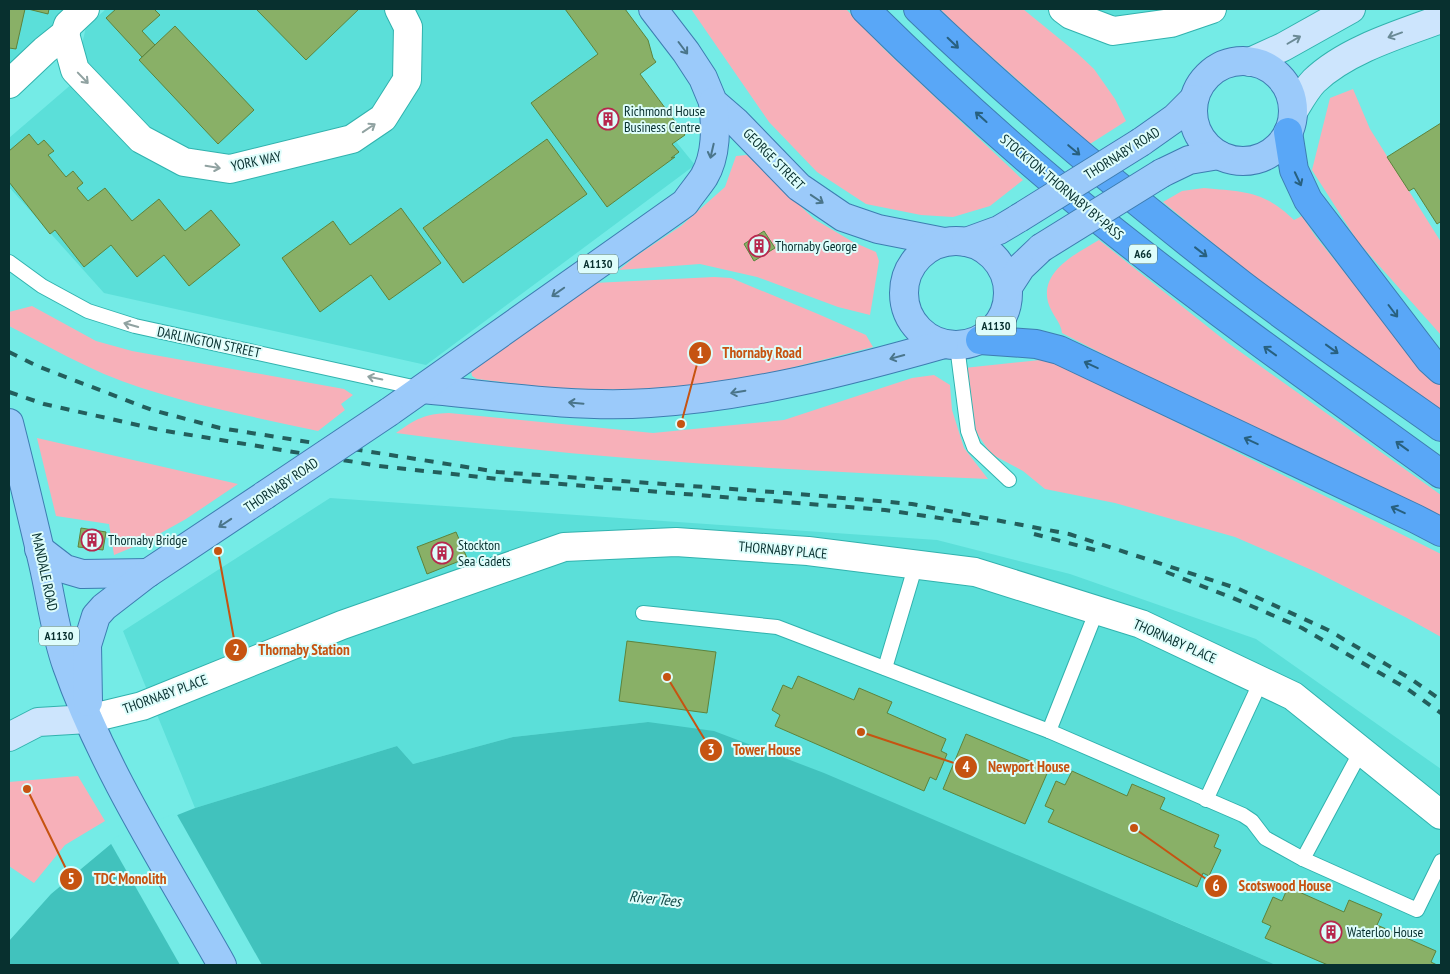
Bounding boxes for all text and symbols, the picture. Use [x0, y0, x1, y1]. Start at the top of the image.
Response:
one-way arrow [1388, 31, 1403, 40]
one-way arrow [1286, 35, 1300, 45]
one-way arrow [947, 36, 959, 49]
one-way arrow [677, 41, 688, 54]
one-way arrow [77, 72, 89, 85]
place label: Richmond House Business Centre [624, 102, 706, 136]
building icon: Richmond House Business Centre [596, 107, 620, 131]
one-way arrow [974, 111, 987, 122]
one-way arrow [361, 123, 375, 133]
street label: THORNABY ROAD [1081, 123, 1163, 183]
street label: GEORGE STREET [739, 124, 809, 194]
street label: STOCKTON-THORNABY BY-PASS [997, 130, 1127, 244]
one-way arrow [707, 142, 716, 158]
one-way arrow [1068, 145, 1081, 156]
street label: YORK WAY [229, 147, 283, 175]
one-way arrow [205, 162, 221, 172]
one-way arrow [1294, 171, 1304, 186]
one-way arrow [810, 194, 824, 204]
building icon: Thornaby George [747, 234, 771, 258]
place label: Thornaby George [775, 237, 857, 255]
road number: A66 [1129, 244, 1157, 264]
one-way arrow [1194, 247, 1207, 258]
road number: A1130 [578, 254, 618, 274]
one-way arrow [551, 287, 565, 297]
one-way arrow [1387, 304, 1398, 317]
road number: A1130 [976, 316, 1016, 336]
one-way arrow [124, 319, 140, 329]
street label: DARLINGTON STREET [156, 322, 263, 362]
callout: Thornaby Road [687, 338, 812, 368]
text: 1 [696, 343, 704, 362]
text: Thornaby Road [722, 343, 802, 362]
one-way arrow [1324, 344, 1338, 354]
one-way arrow [1264, 345, 1277, 356]
one-way arrow [889, 353, 905, 363]
one-way arrow [1084, 359, 1099, 369]
one-way arrow [368, 373, 384, 382]
one-way arrow [730, 387, 746, 397]
one-way arrow [569, 398, 585, 408]
one-way arrow [1244, 435, 1259, 445]
one-way arrow [1395, 441, 1409, 451]
street label: THORNABY ROAD [240, 454, 322, 516]
one-way arrow [1391, 505, 1406, 514]
one-way arrow [218, 518, 232, 528]
building icon: Thornaby Bridge [80, 528, 104, 552]
street label: MANDALE ROAD [28, 531, 62, 613]
place label: Thornaby Bridge [108, 531, 187, 549]
place label: Stockton Sea Cadets [458, 536, 511, 570]
street label: THORNABY PLACE [738, 537, 828, 563]
building icon: Stockton Sea Cadets [430, 541, 454, 565]
street label: THORNABY PLACE [1131, 615, 1219, 667]
road number: A1130 [39, 626, 79, 646]
callout: Thornaby Station [223, 635, 360, 665]
text: 2 [232, 640, 240, 659]
text: Thornaby Station [258, 640, 350, 659]
street label: THORNABY PLACE [120, 670, 210, 718]
callout: Tower House [698, 735, 811, 765]
text: 3 [707, 740, 715, 759]
text: Tower House [733, 740, 801, 759]
callout: Newport House [953, 752, 1080, 782]
text: 4 [962, 757, 970, 776]
text: Newport House [988, 757, 1070, 776]
callout: TDC Monolith [59, 864, 177, 894]
text: 5 [67, 869, 75, 888]
text: TDC Monolith [94, 869, 167, 888]
callout: Scotswood House [1203, 871, 1341, 901]
text: 6 [1212, 876, 1220, 895]
text: Scotswood House [1239, 876, 1331, 895]
water label: River Tees [628, 886, 684, 911]
building icon: Waterloo House [1319, 920, 1343, 944]
place label: Waterloo House [1347, 923, 1424, 941]

